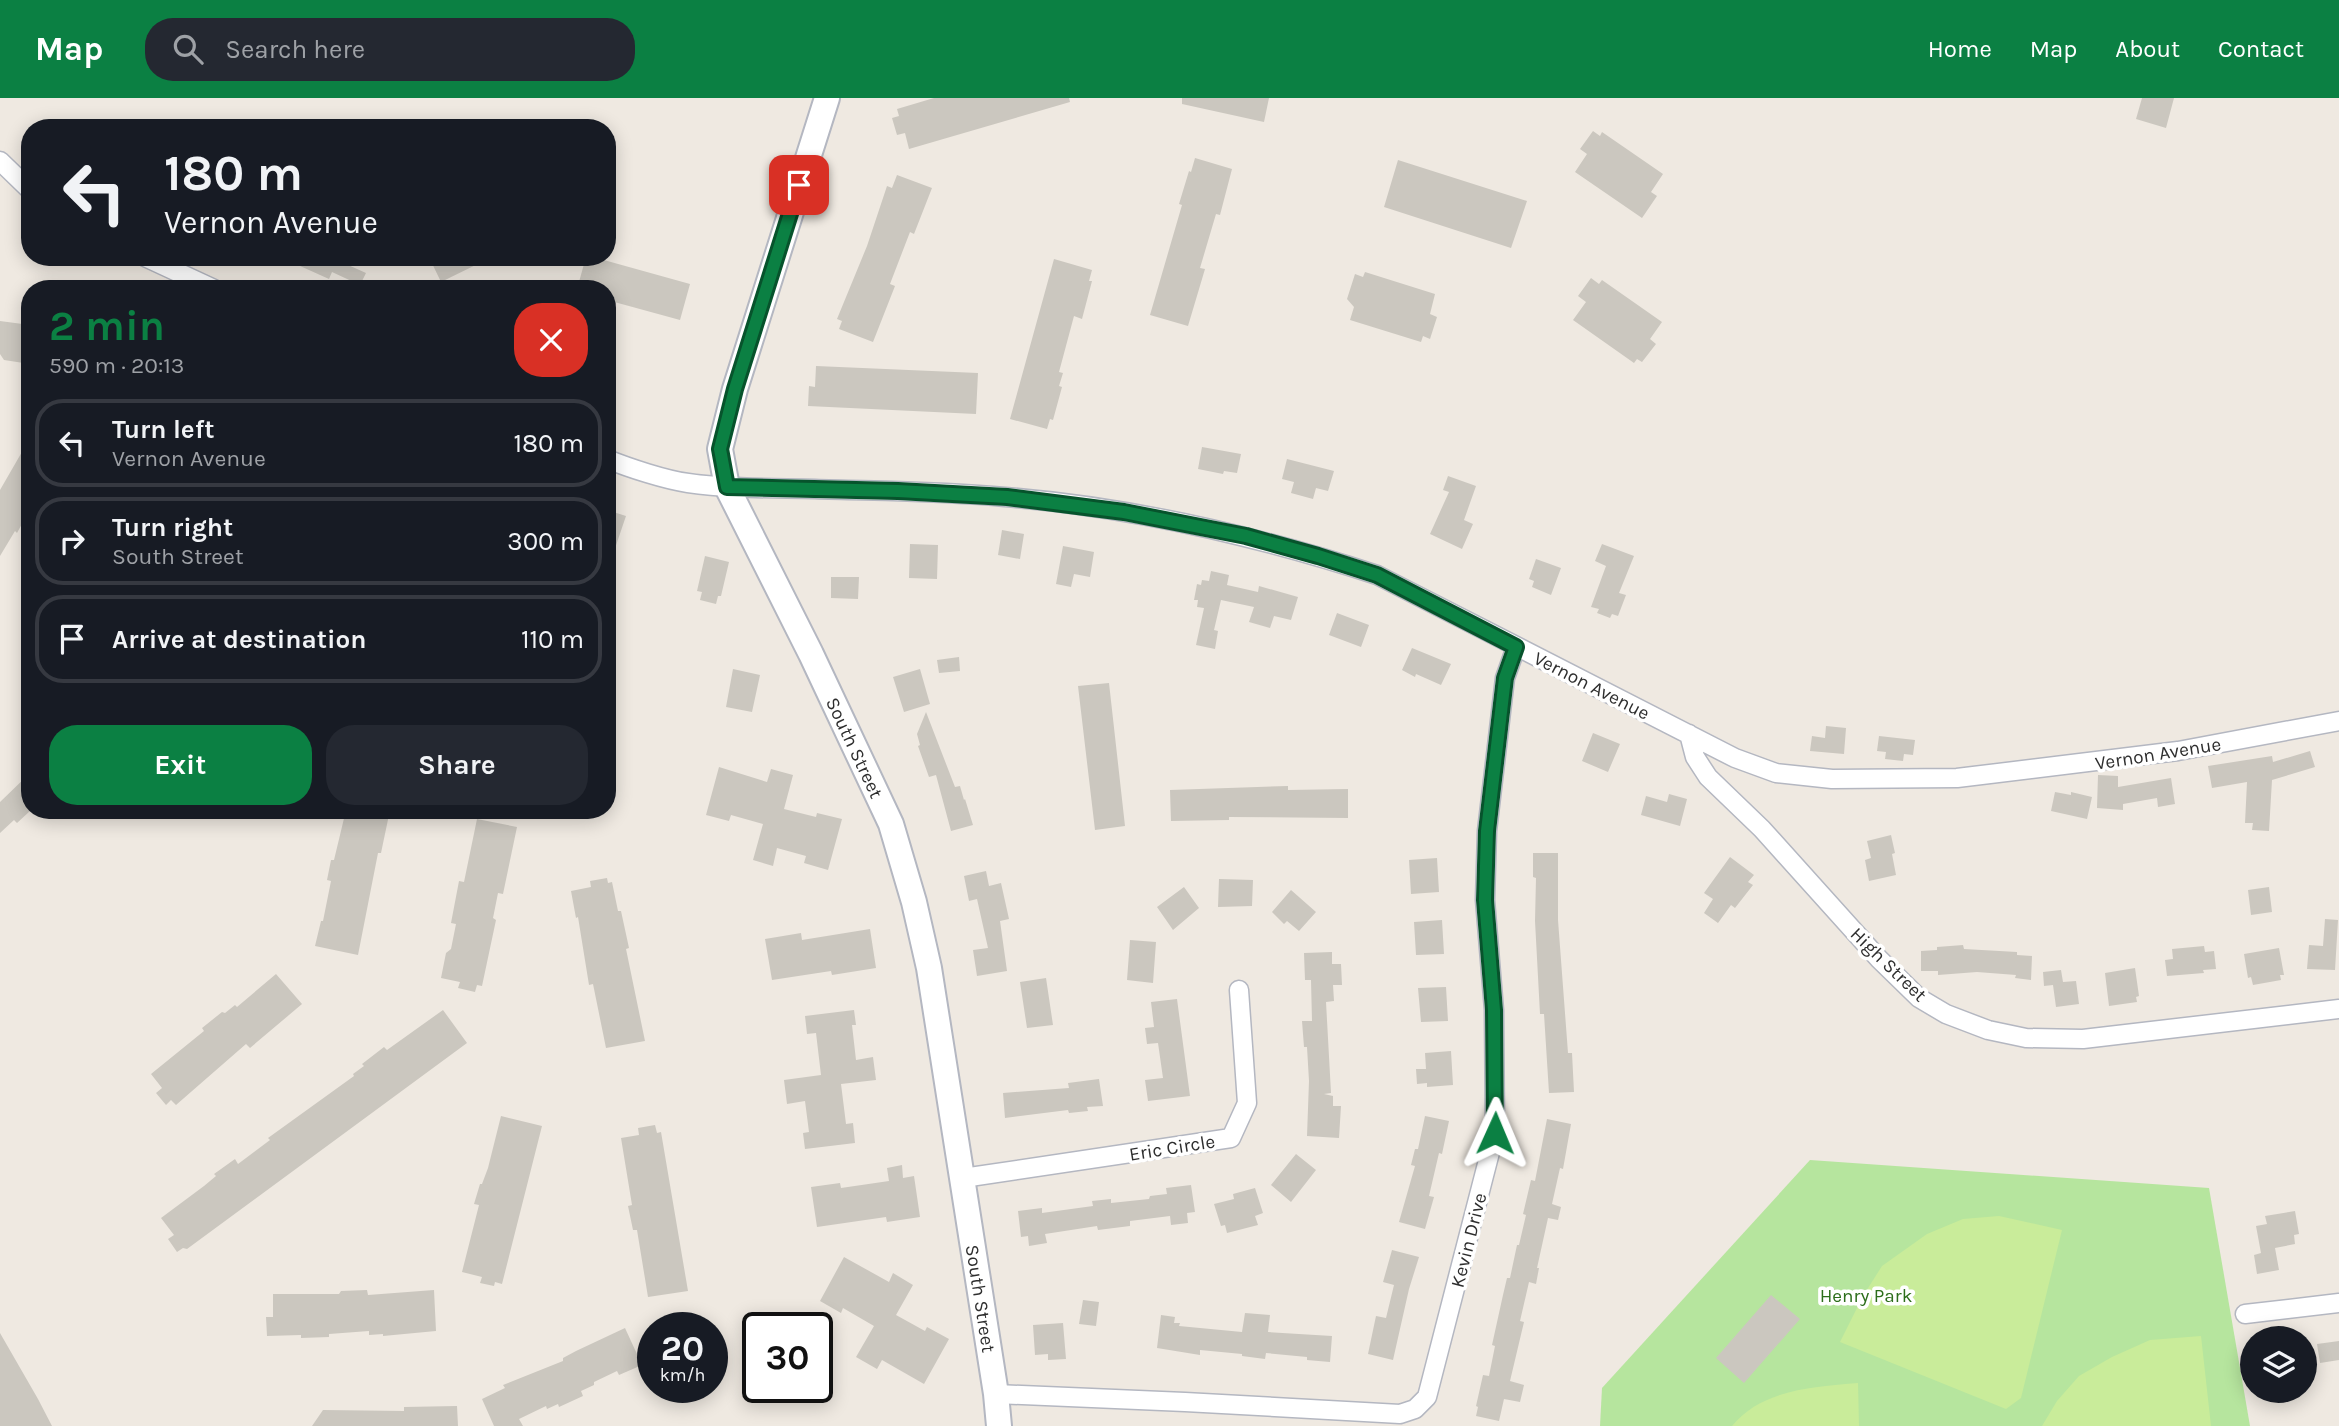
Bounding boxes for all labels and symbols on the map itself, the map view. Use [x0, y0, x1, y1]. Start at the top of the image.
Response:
pin [769, 155, 829, 215]
street label: Vernon Avenue [1530, 647, 1653, 725]
street label: South Street [821, 694, 887, 802]
street label: Vernon Avenue [2094, 733, 2223, 775]
street label: High Street [1846, 923, 1931, 1006]
position arrow [1458, 1096, 1532, 1170]
street label: Eric Circle [1128, 1130, 1217, 1166]
street label: Kevin Drive [1447, 1191, 1491, 1290]
street label: South Street [961, 1243, 999, 1354]
park label: Henry Park [1820, 1285, 1913, 1307]
speed limit sign: 30 [742, 1312, 833, 1403]

